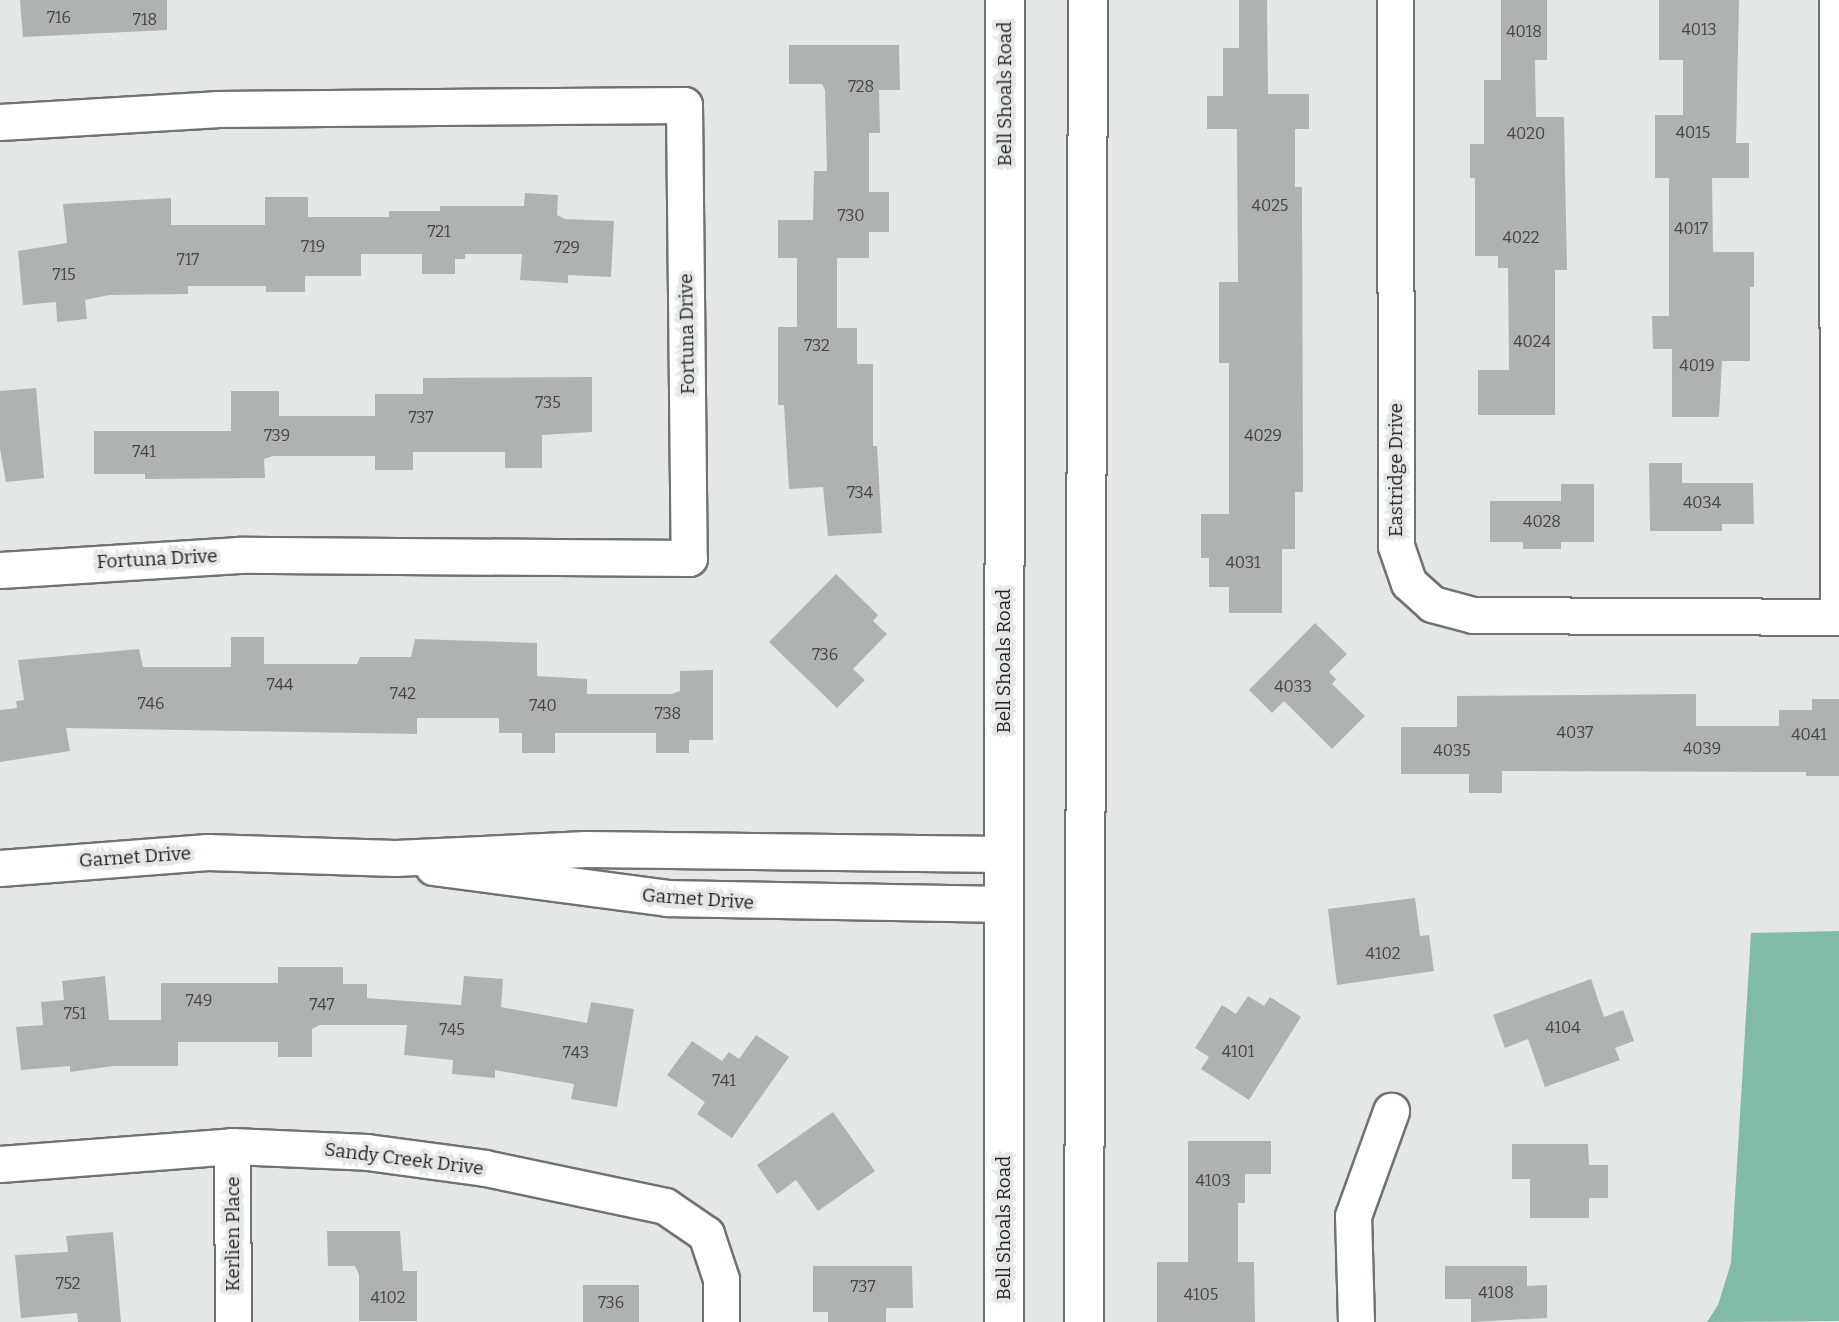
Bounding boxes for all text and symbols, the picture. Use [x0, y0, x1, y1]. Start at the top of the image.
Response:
house number: 716 [47, 8, 71, 28]
house number: 718 [133, 10, 157, 30]
house number: 4013 [1681, 20, 1717, 40]
street label: Bell Shoals Road [994, 22, 1016, 166]
house number: 4018 [1506, 22, 1542, 42]
house number: 728 [848, 77, 874, 97]
house number: 4015 [1676, 123, 1710, 143]
house number: 4020 [1507, 124, 1545, 144]
house number: 4025 [1252, 196, 1288, 216]
house number: 730 [837, 206, 865, 226]
house number: 4017 [1674, 219, 1708, 239]
house number: 721 [427, 222, 451, 242]
house number: 4022 [1502, 228, 1540, 248]
house number: 719 [301, 237, 325, 257]
house number: 729 [554, 238, 580, 258]
house number: 717 [177, 250, 199, 270]
house number: 715 [52, 265, 76, 285]
street label: Fortuna Drive [675, 273, 699, 395]
house number: 4024 [1513, 332, 1551, 352]
house number: 732 [804, 336, 830, 356]
house number: 4019 [1679, 356, 1715, 376]
house number: 735 [535, 393, 561, 413]
street label: Eastridge Drive [1385, 403, 1407, 537]
house number: 737 [409, 408, 433, 428]
house number: 739 [264, 426, 290, 446]
house number: 4029 [1244, 426, 1282, 446]
house number: 741 [132, 442, 156, 462]
house number: 734 [847, 483, 873, 503]
house number: 4034 [1683, 493, 1721, 513]
house number: 4028 [1523, 512, 1561, 532]
street label: Fortuna Drive [96, 544, 218, 574]
house number: 4031 [1225, 553, 1261, 573]
street label: Bell Shoals Road [993, 589, 1015, 733]
house number: 736 [812, 645, 838, 665]
house number: 744 [267, 675, 293, 695]
house number: 4033 [1274, 677, 1312, 697]
house number: 742 [390, 684, 416, 704]
house number: 746 [138, 694, 164, 714]
house number: 740 [529, 696, 557, 716]
house number: 738 [655, 704, 681, 724]
house number: 4037 [1557, 723, 1593, 743]
house number: 4041 [1791, 725, 1827, 745]
house number: 4039 [1683, 739, 1721, 759]
house number: 4035 [1433, 741, 1471, 761]
street label: Garnet Drive [78, 842, 192, 872]
street label: Garnet Drive [641, 884, 755, 914]
house number: 4102 [1366, 944, 1400, 964]
house number: 749 [186, 991, 212, 1011]
house number: 747 [309, 995, 335, 1015]
house number: 751 [64, 1004, 86, 1024]
house number: 4104 [1545, 1018, 1581, 1038]
house number: 745 [439, 1020, 465, 1040]
house number: 4101 [1222, 1042, 1254, 1062]
house number: 743 [563, 1043, 589, 1063]
house number: 741 [712, 1071, 736, 1091]
street label: Sandy Creek Drive [323, 1138, 485, 1180]
street label: Bell Shoals Road [993, 1156, 1015, 1300]
house number: 4103 [1195, 1171, 1231, 1191]
street label: Kerlien Place [222, 1177, 244, 1291]
house number: 752 [56, 1274, 80, 1294]
house number: 737 [851, 1277, 875, 1297]
house number: 4108 [1478, 1283, 1514, 1303]
house number: 4105 [1184, 1285, 1218, 1305]
house number: 4102 [371, 1288, 405, 1308]
house number: 736 [598, 1293, 624, 1313]

